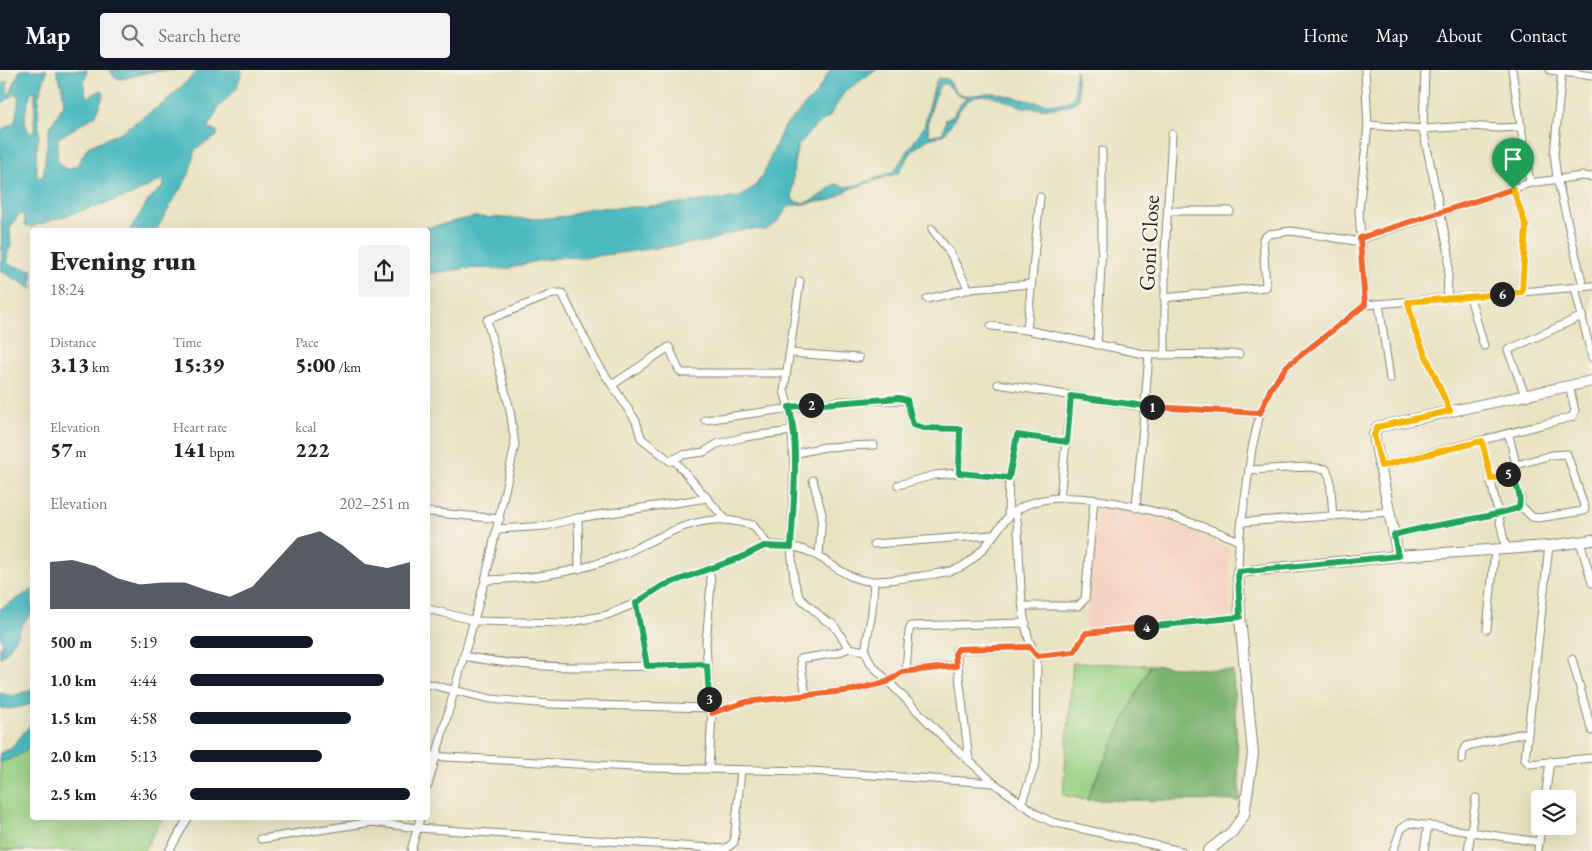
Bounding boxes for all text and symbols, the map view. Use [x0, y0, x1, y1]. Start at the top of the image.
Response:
search box [100, 13, 450, 58]
text: Map [25, 20, 70, 51]
icon: search [118, 21, 146, 49]
text: Search here [158, 23, 241, 48]
text: Home [1303, 24, 1348, 47]
text: Map [1376, 24, 1408, 47]
text: About [1436, 24, 1482, 47]
text: Contact [1510, 24, 1567, 47]
pin [1492, 138, 1534, 189]
icon: arrive [1499, 145, 1527, 173]
street label: Goni Close [1132, 194, 1166, 292]
text: Evening run [50, 242, 196, 278]
button: share [358, 245, 410, 297]
text: 18:24 [50, 279, 85, 300]
pin: 6 [1490, 282, 1514, 306]
text: 6 [1499, 285, 1506, 303]
text: Distance [50, 333, 97, 351]
text: Time [173, 333, 202, 351]
text: Pace [295, 333, 319, 351]
text: 3.13 [50, 351, 89, 378]
text: 15:39 [173, 351, 224, 378]
text: 5:00 [295, 351, 335, 378]
text: km [89, 358, 110, 376]
text: /km [335, 358, 361, 376]
pin: 2 [798, 392, 824, 418]
pin: 1 [1140, 394, 1164, 420]
text: 2 [808, 396, 815, 414]
text: 1 [1149, 398, 1156, 416]
text: Elevation [50, 418, 100, 436]
text: Heart rate [173, 418, 227, 436]
text: kcal [295, 418, 316, 436]
text: 57 [50, 436, 73, 463]
text: 141 [173, 436, 207, 463]
text: 222 [295, 436, 329, 463]
text: m [73, 443, 86, 461]
text: bpm [207, 443, 235, 461]
pin: 5 [1496, 462, 1520, 486]
text: 5 [1505, 465, 1512, 483]
text: Elevation [50, 493, 108, 514]
text: 202–251 m [339, 493, 410, 514]
pin: 4 [1134, 614, 1158, 640]
text: 4 [1143, 618, 1150, 636]
text: 500 m [50, 632, 92, 653]
text: 5:19 [130, 632, 157, 653]
text: 1.0 km [50, 670, 96, 691]
text: 4:44 [130, 670, 157, 691]
pin: 3 [696, 686, 722, 712]
text: 3 [706, 690, 713, 708]
text: 1.5 km [50, 708, 96, 729]
text: 4:58 [130, 708, 157, 729]
text: 2.0 km [50, 746, 96, 767]
text: 5:13 [130, 746, 157, 767]
text: 2.5 km [50, 784, 96, 805]
text: 4:36 [130, 784, 157, 805]
map controls [1531, 790, 1576, 835]
button: layers [1531, 790, 1576, 835]

